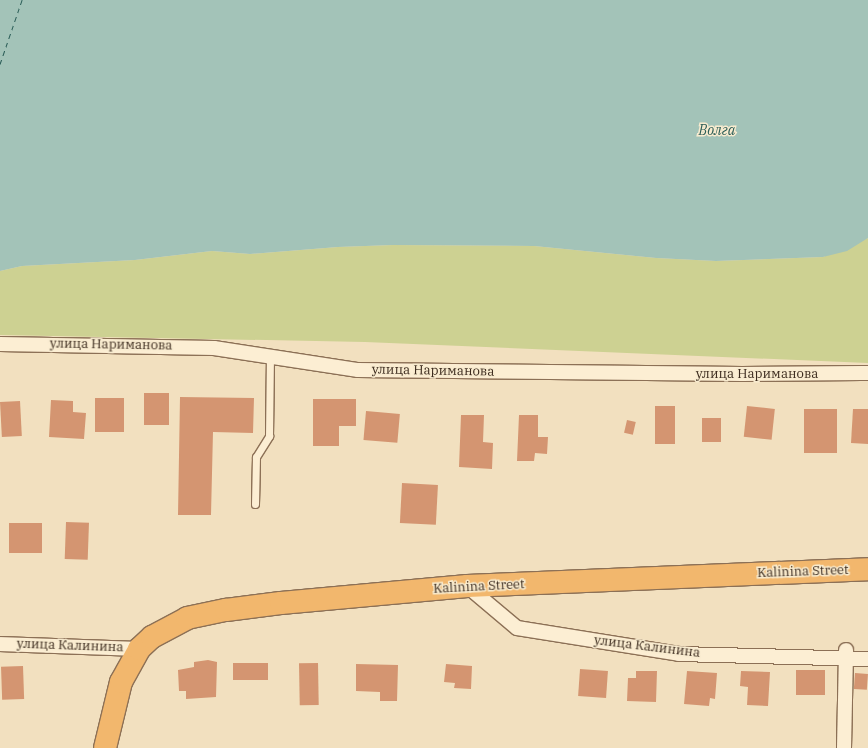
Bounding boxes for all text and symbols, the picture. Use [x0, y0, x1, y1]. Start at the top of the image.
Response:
water label: Волга [699, 122, 735, 138]
street label: улица Нариманова [50, 336, 172, 354]
street label: улица Нариманова [372, 362, 494, 380]
street label: улица Нариманова [696, 366, 818, 382]
street label: Kalinina Street [757, 563, 849, 581]
street label: Kalinina Street [433, 577, 525, 597]
street label: улица Калинина [593, 633, 701, 661]
street label: улица Калинина [16, 636, 124, 656]

